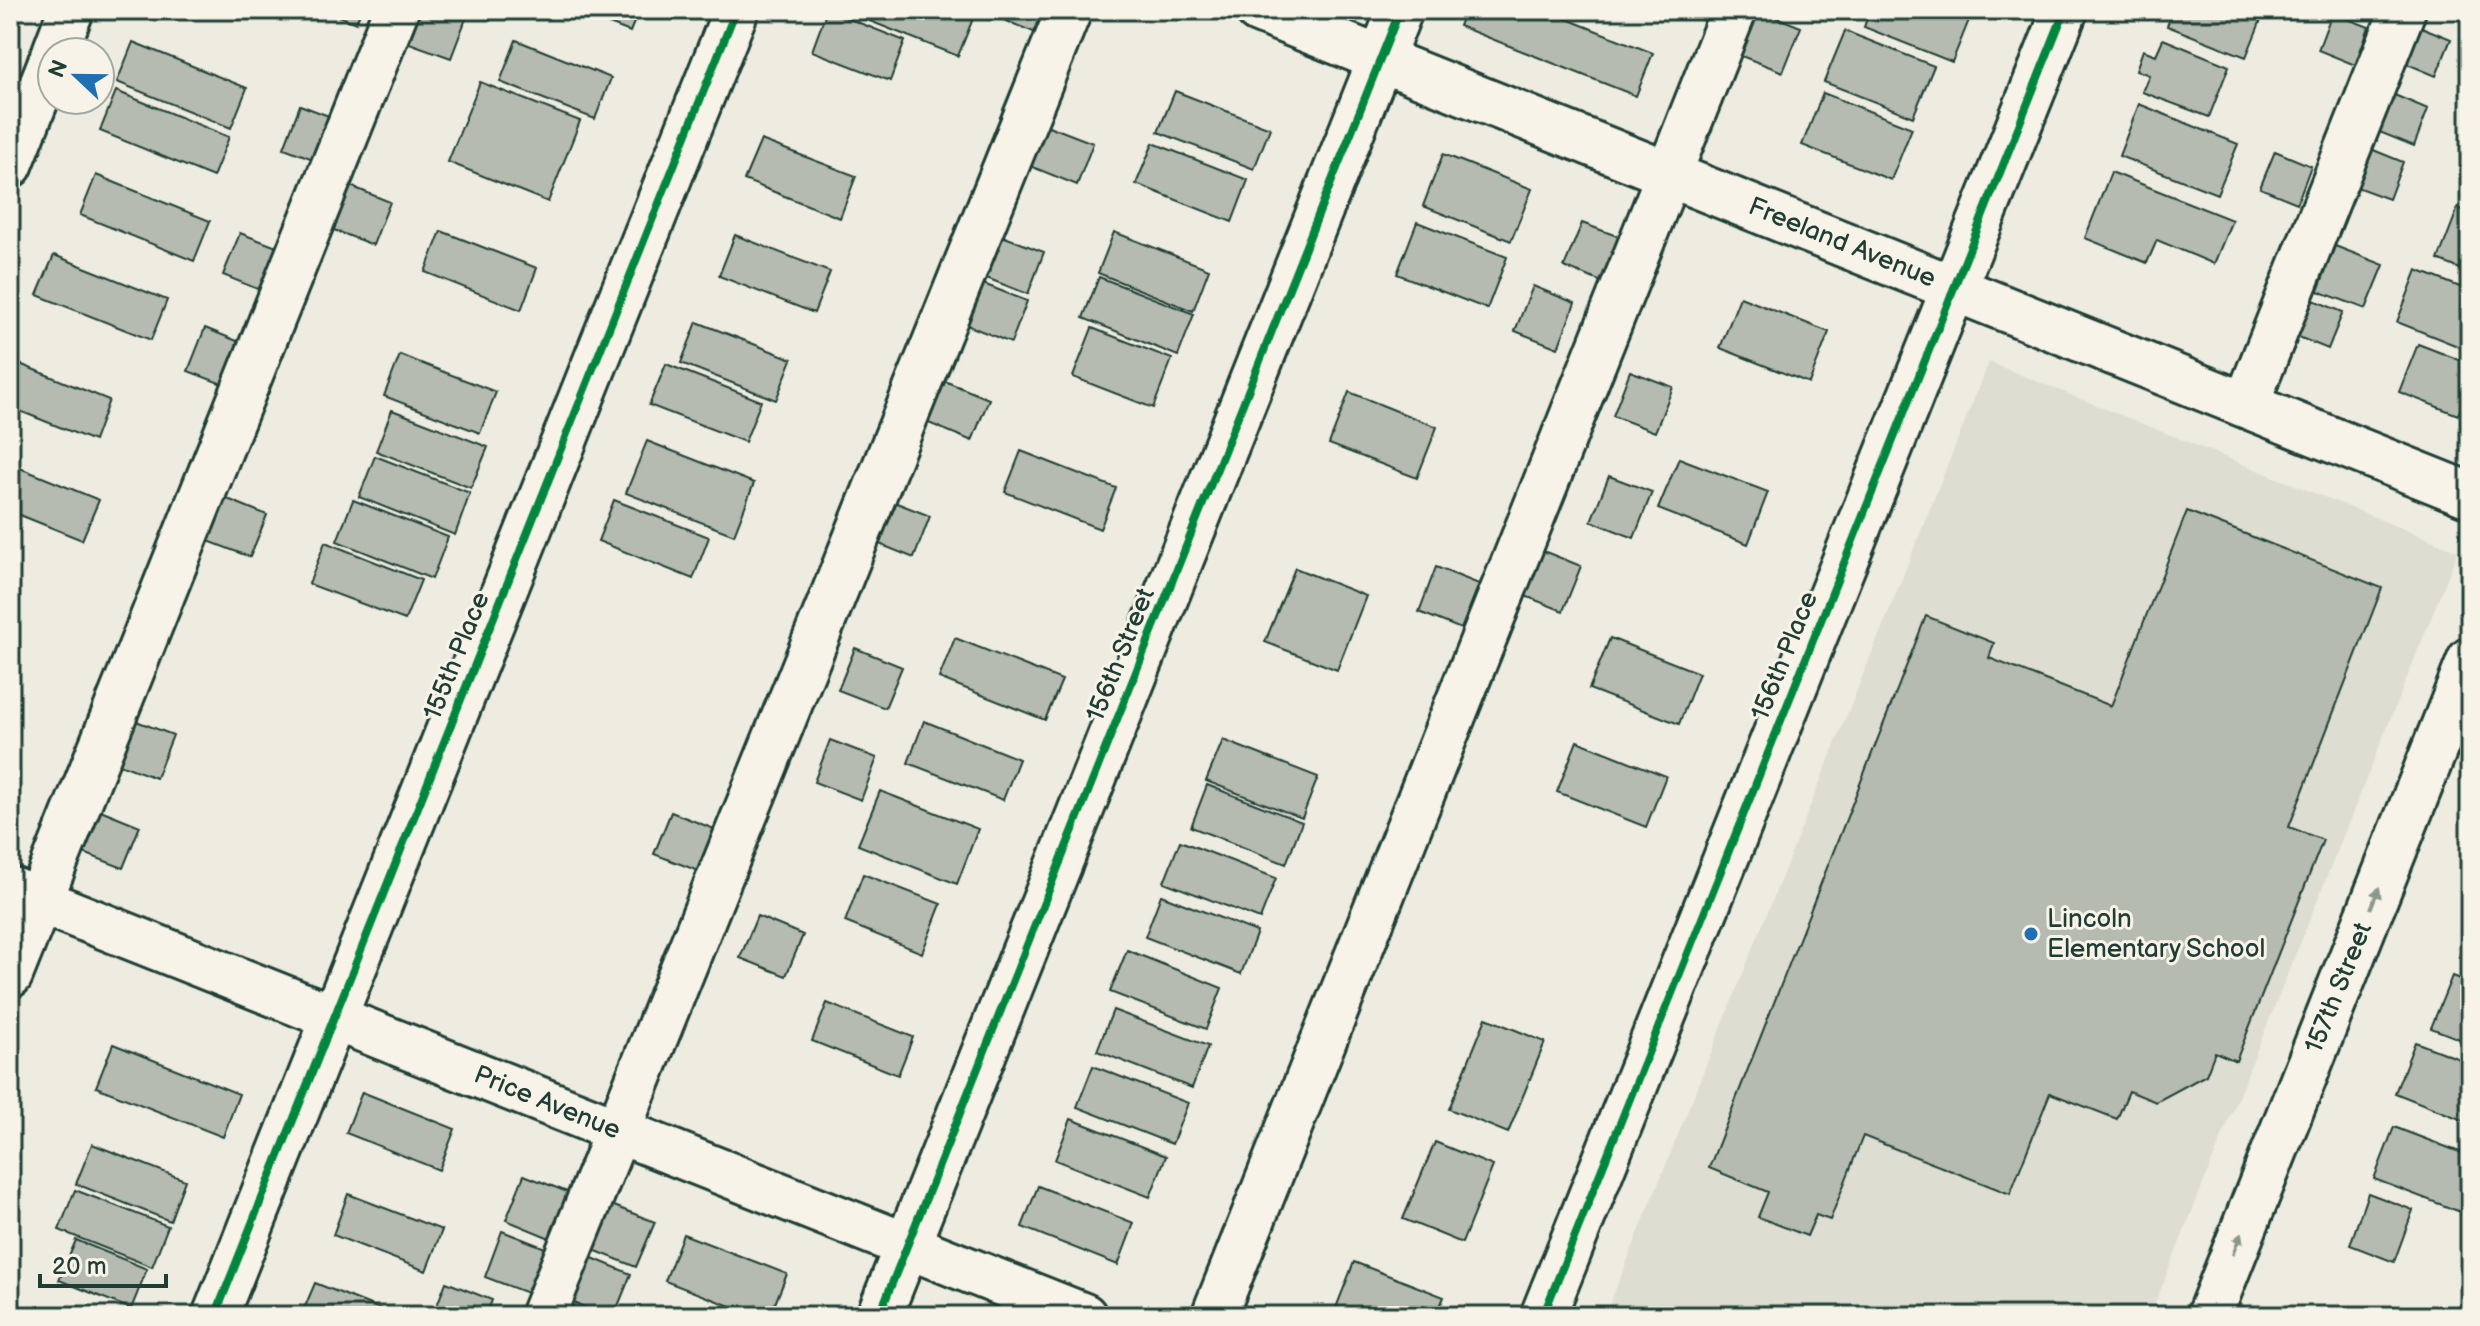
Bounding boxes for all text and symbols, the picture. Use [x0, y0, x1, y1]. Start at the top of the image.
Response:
north arrow [36, 36, 116, 116]
text: N [43, 56, 74, 82]
street label: Freeland Avenue [1744, 191, 1940, 295]
street label: 156th Street [1080, 584, 1162, 726]
street label: 156th Place [1745, 587, 1825, 725]
street label: 155th Place [417, 588, 497, 724]
one-way arrow [2369, 886, 2382, 910]
place label: Lincoln Elementary School [2047, 904, 2265, 965]
street label: 157th Street [2299, 918, 2379, 1058]
marker: Lincoln Elementary School [2022, 925, 2040, 943]
street label: Price Avenue [469, 1060, 625, 1146]
one-way arrow [2231, 1232, 2244, 1256]
scale bar [40, 1238, 166, 1288]
text: 20 m [52, 1252, 107, 1281]

